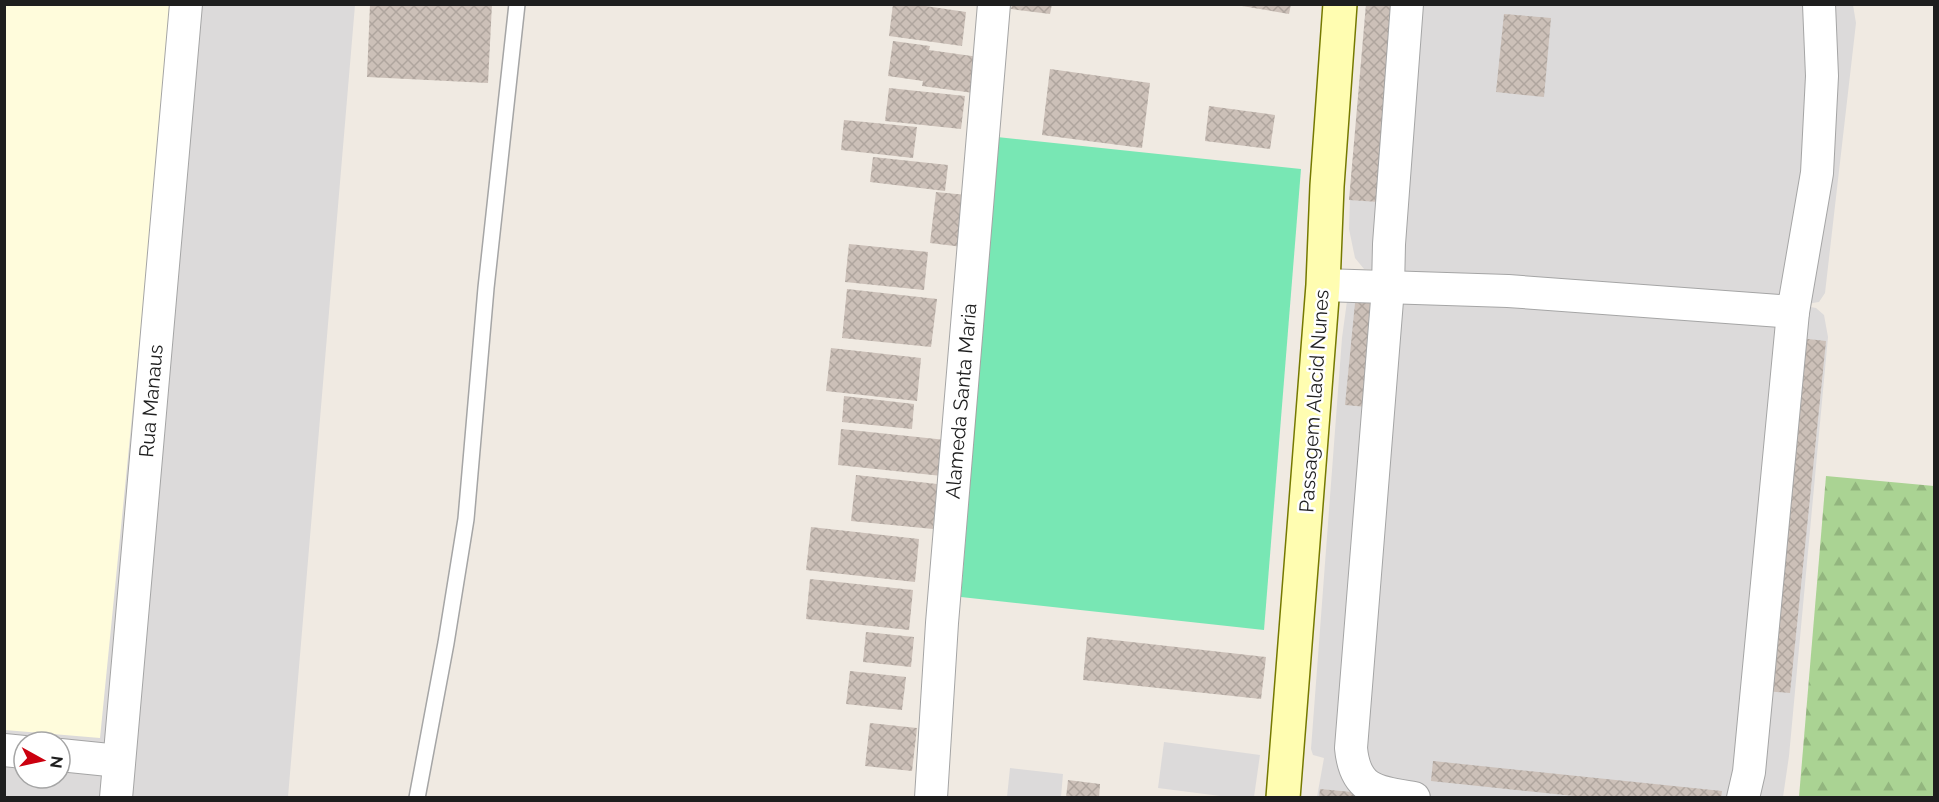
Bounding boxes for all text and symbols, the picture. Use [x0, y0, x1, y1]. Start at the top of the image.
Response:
street label: Passagem Alacid Nunes [1294, 289, 1334, 513]
street label: Alameda Santa Maria [940, 302, 982, 500]
street label: Rua Manaus [134, 344, 168, 458]
north arrow [12, 730, 72, 790]
text: N [46, 755, 67, 769]

